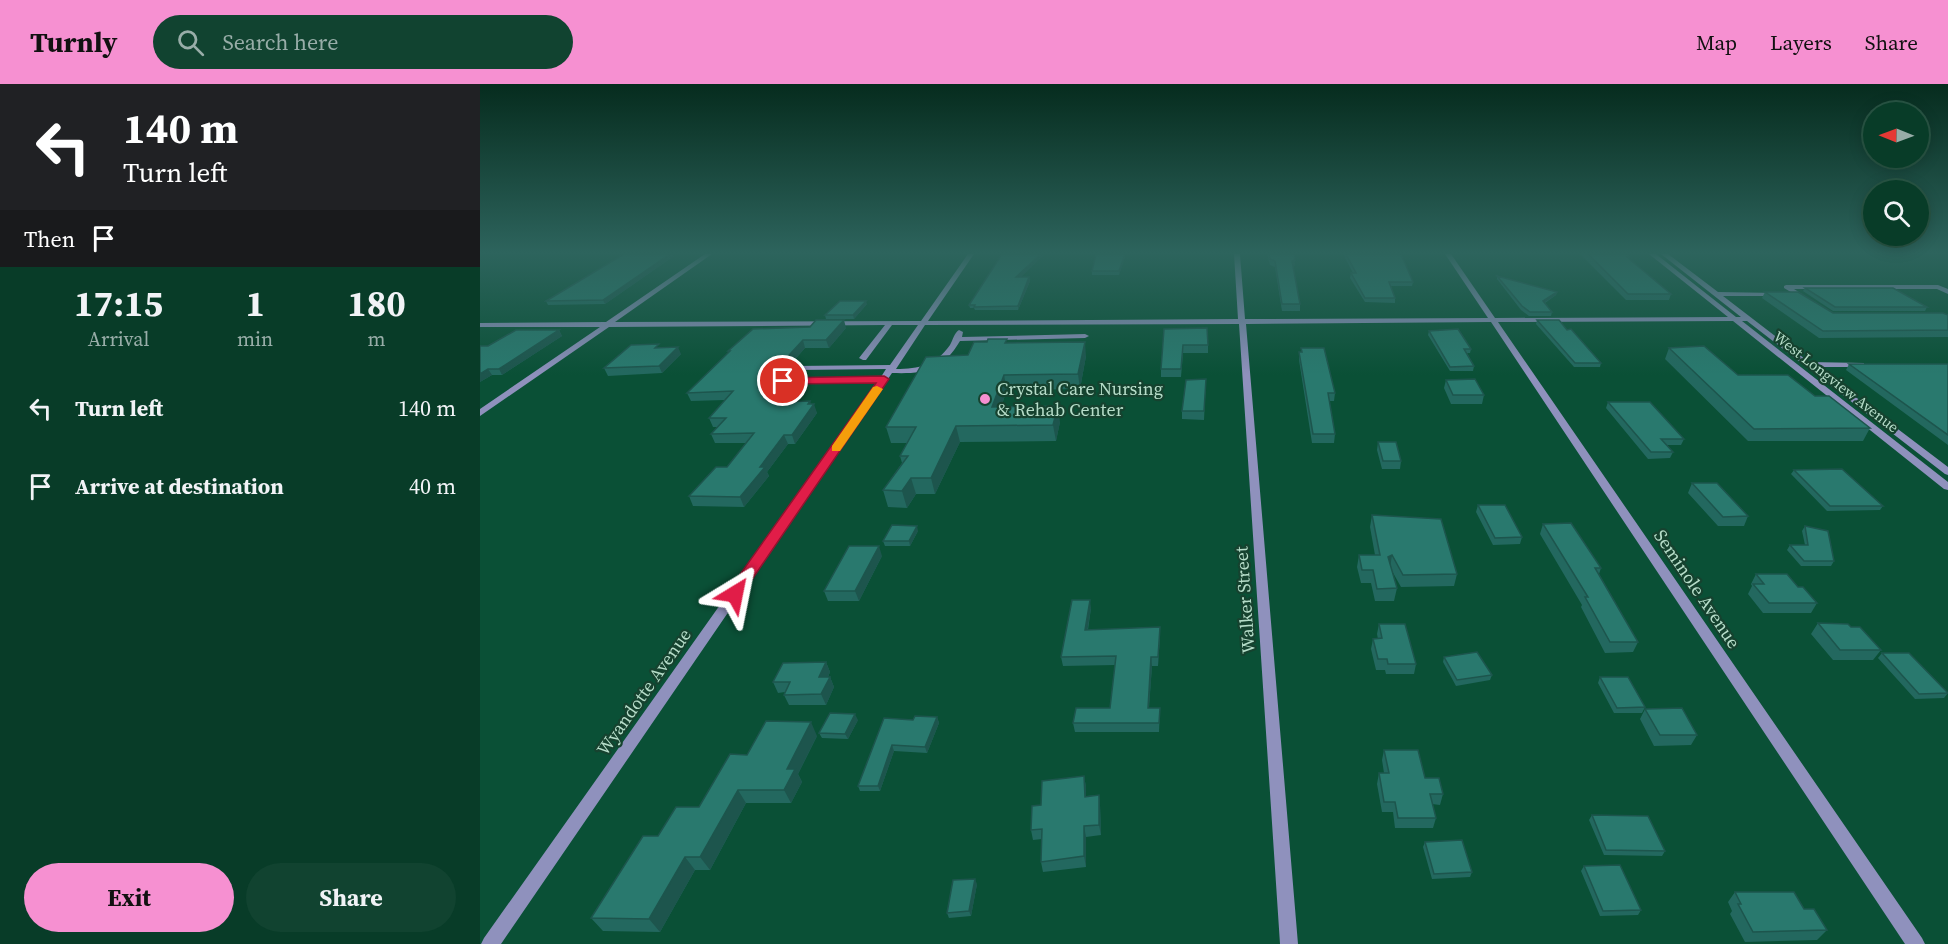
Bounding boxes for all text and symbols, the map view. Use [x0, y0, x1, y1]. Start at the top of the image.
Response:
search box [153, 15, 573, 69]
text: Turnly [30, 23, 117, 61]
icon: search [174, 26, 207, 59]
text: Search here [222, 27, 338, 57]
text: Map [1696, 28, 1737, 57]
text: Layers [1770, 28, 1832, 57]
text: Share [1865, 28, 1918, 57]
text: 140 m [123, 99, 238, 157]
north arrow [1863, 102, 1929, 168]
map controls [1863, 102, 1929, 246]
icon: left [24, 108, 102, 186]
text: Turn left [123, 154, 227, 191]
button: search [1863, 180, 1929, 246]
icon: arrive [87, 222, 120, 255]
text: Then [24, 224, 75, 254]
text: 17:15 [74, 279, 163, 328]
text: 1 [245, 279, 265, 328]
text: 180 [347, 279, 406, 328]
text: Arrival [88, 325, 149, 353]
text: min [237, 325, 273, 353]
text: m [368, 325, 386, 353]
street label: West Longview Avenue [1769, 326, 1904, 437]
pin [757, 355, 808, 406]
icon: arrive [766, 364, 799, 397]
place label: Crystal Care Nursing & Rehab Center [997, 376, 1163, 422]
icon: left [24, 392, 57, 425]
marker: Crystal Care Nursing & Rehab Center [978, 392, 992, 406]
text: Turn left [75, 393, 163, 423]
text: 140 m [398, 393, 456, 423]
icon: arrive [24, 470, 57, 503]
text: Arrive at destination [75, 471, 284, 501]
text: 40 m [409, 471, 456, 501]
street label: Seminole Avenue [1648, 524, 1746, 653]
street label: Walker Street [1228, 545, 1261, 655]
position arrow [703, 562, 767, 626]
street label: Wyandotte Avenue [590, 623, 697, 760]
button: Exit [24, 863, 234, 932]
button: Share [246, 863, 456, 932]

